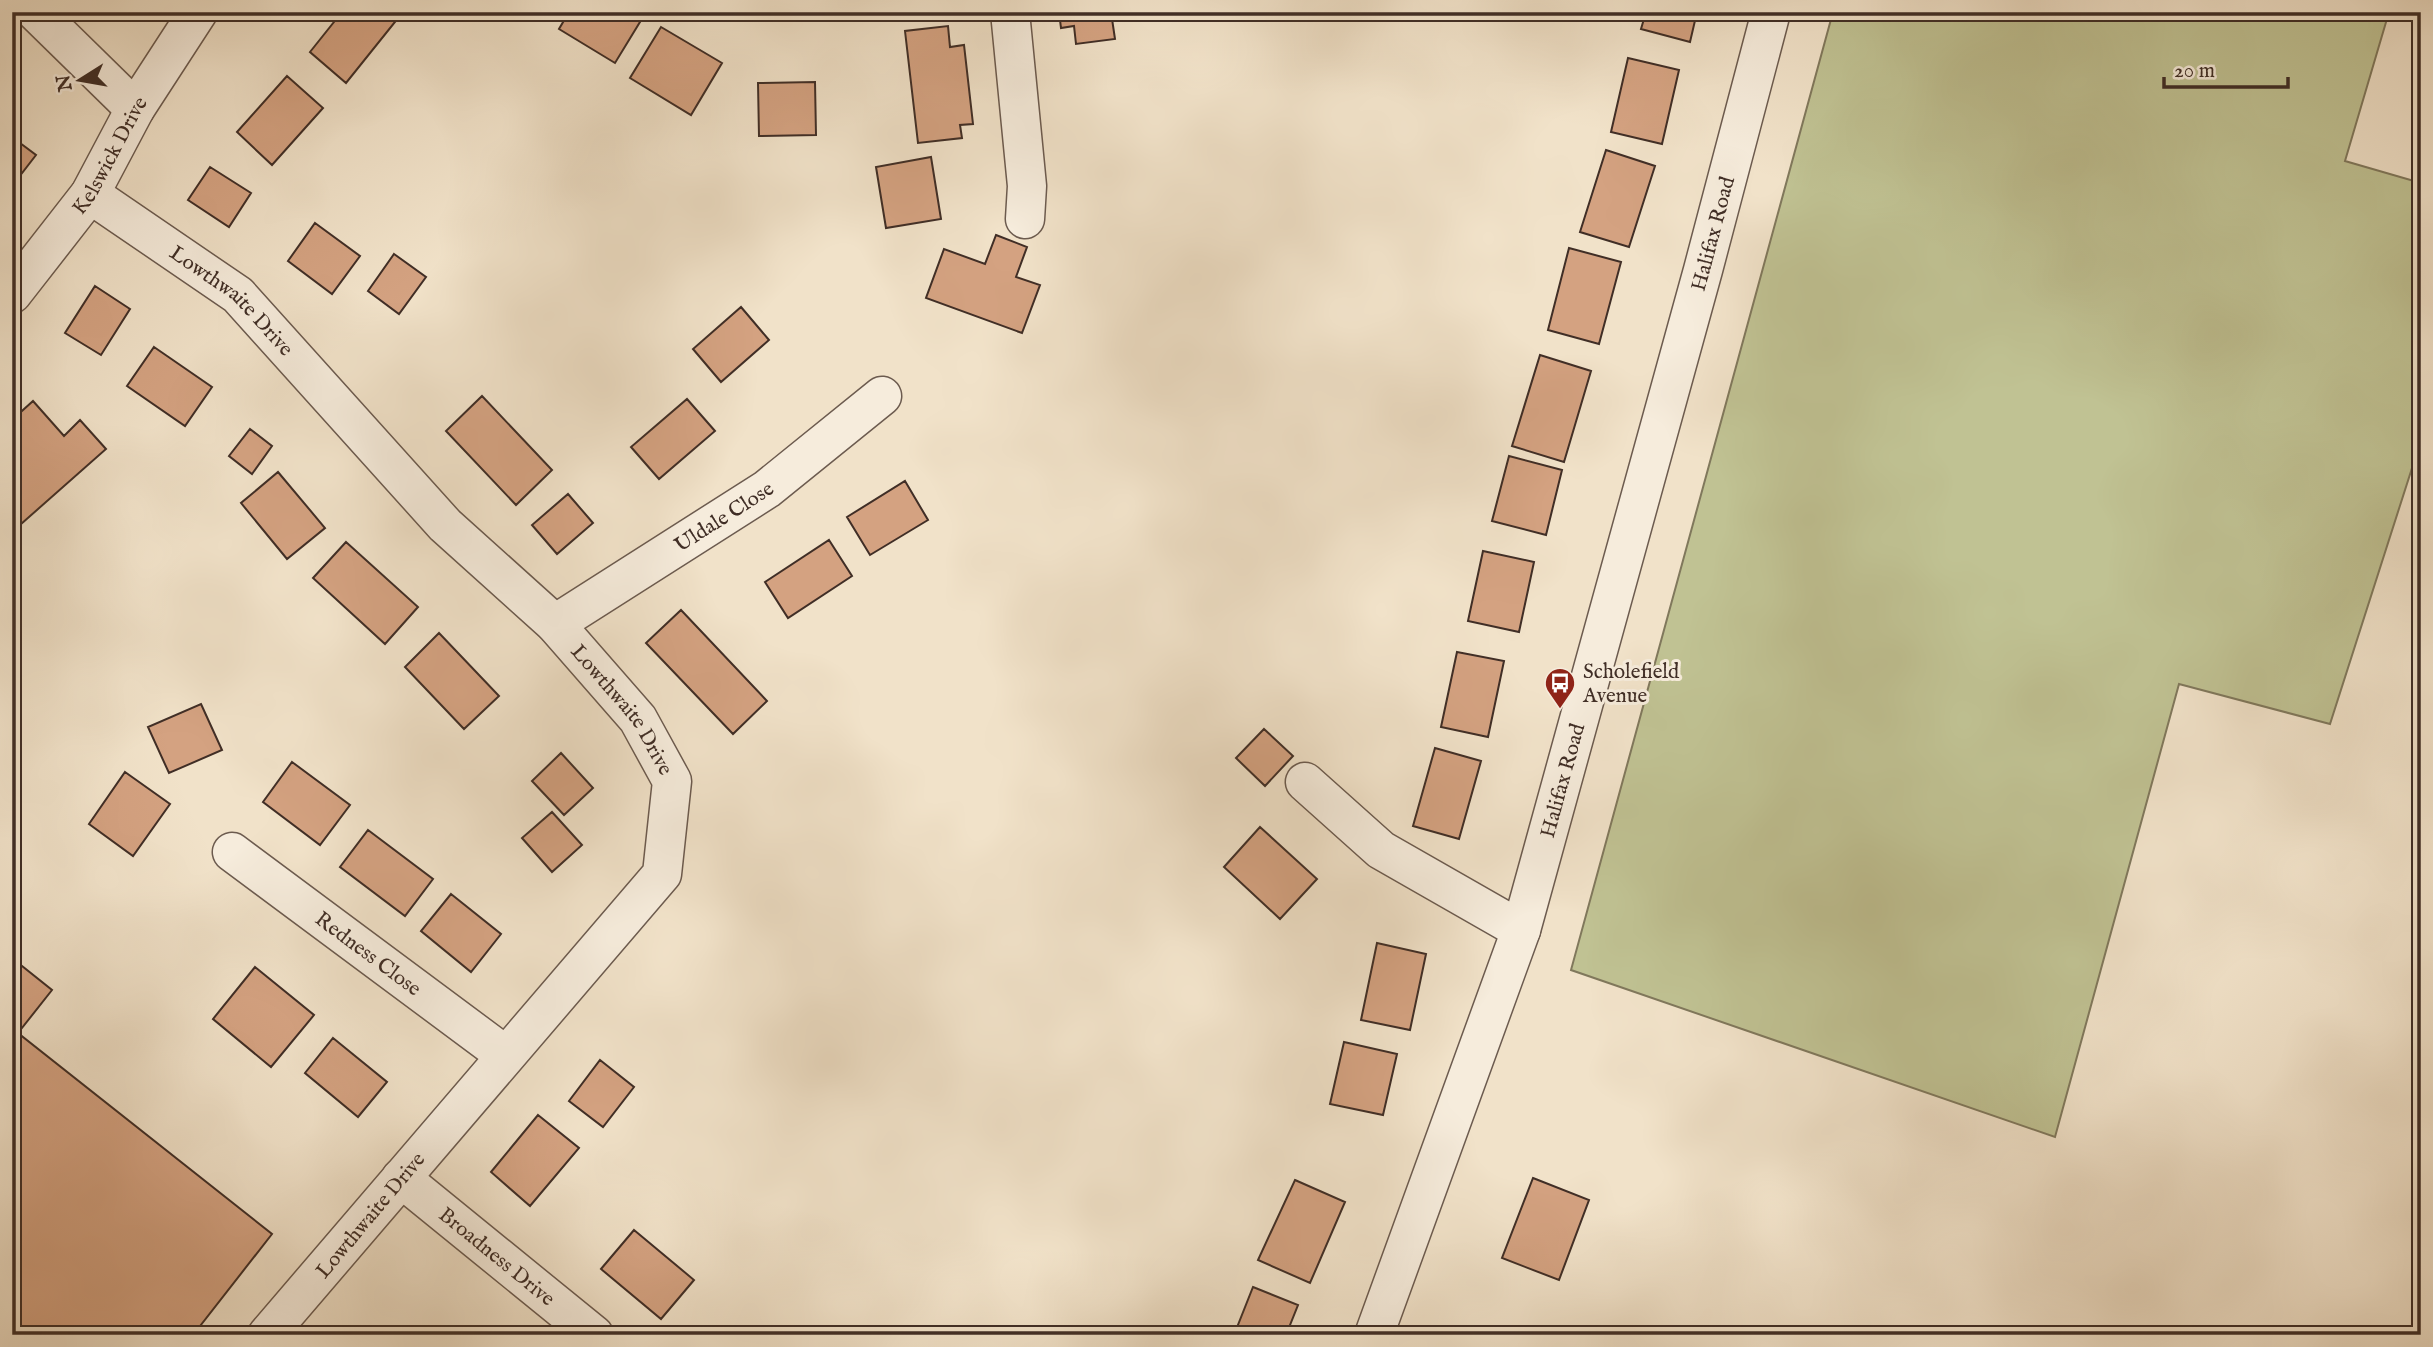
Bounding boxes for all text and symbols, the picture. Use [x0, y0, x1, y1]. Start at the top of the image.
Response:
north arrow [46, 46, 116, 116]
scale bar [2164, 46, 2288, 90]
text: 20 m [2174, 58, 2215, 85]
text: N [52, 72, 79, 94]
street label: Kelswick Drive [67, 92, 155, 221]
street label: Halifax Road [1686, 173, 1742, 294]
street label: Lowthwaite Drive [164, 240, 299, 363]
street label: Uldale Close [670, 476, 781, 560]
street label: Lowthwaite Drive [564, 639, 678, 781]
place label: Scholefield Avenue [1582, 659, 1680, 710]
bus stop icon: Scholefield Avenue [1543, 666, 1577, 710]
street label: Halifax Road [1535, 720, 1593, 841]
street label: Redness Close [309, 906, 426, 1003]
street label: Lowthwaite Drive [310, 1147, 432, 1285]
street label: Broadness Drive [432, 1202, 560, 1313]

